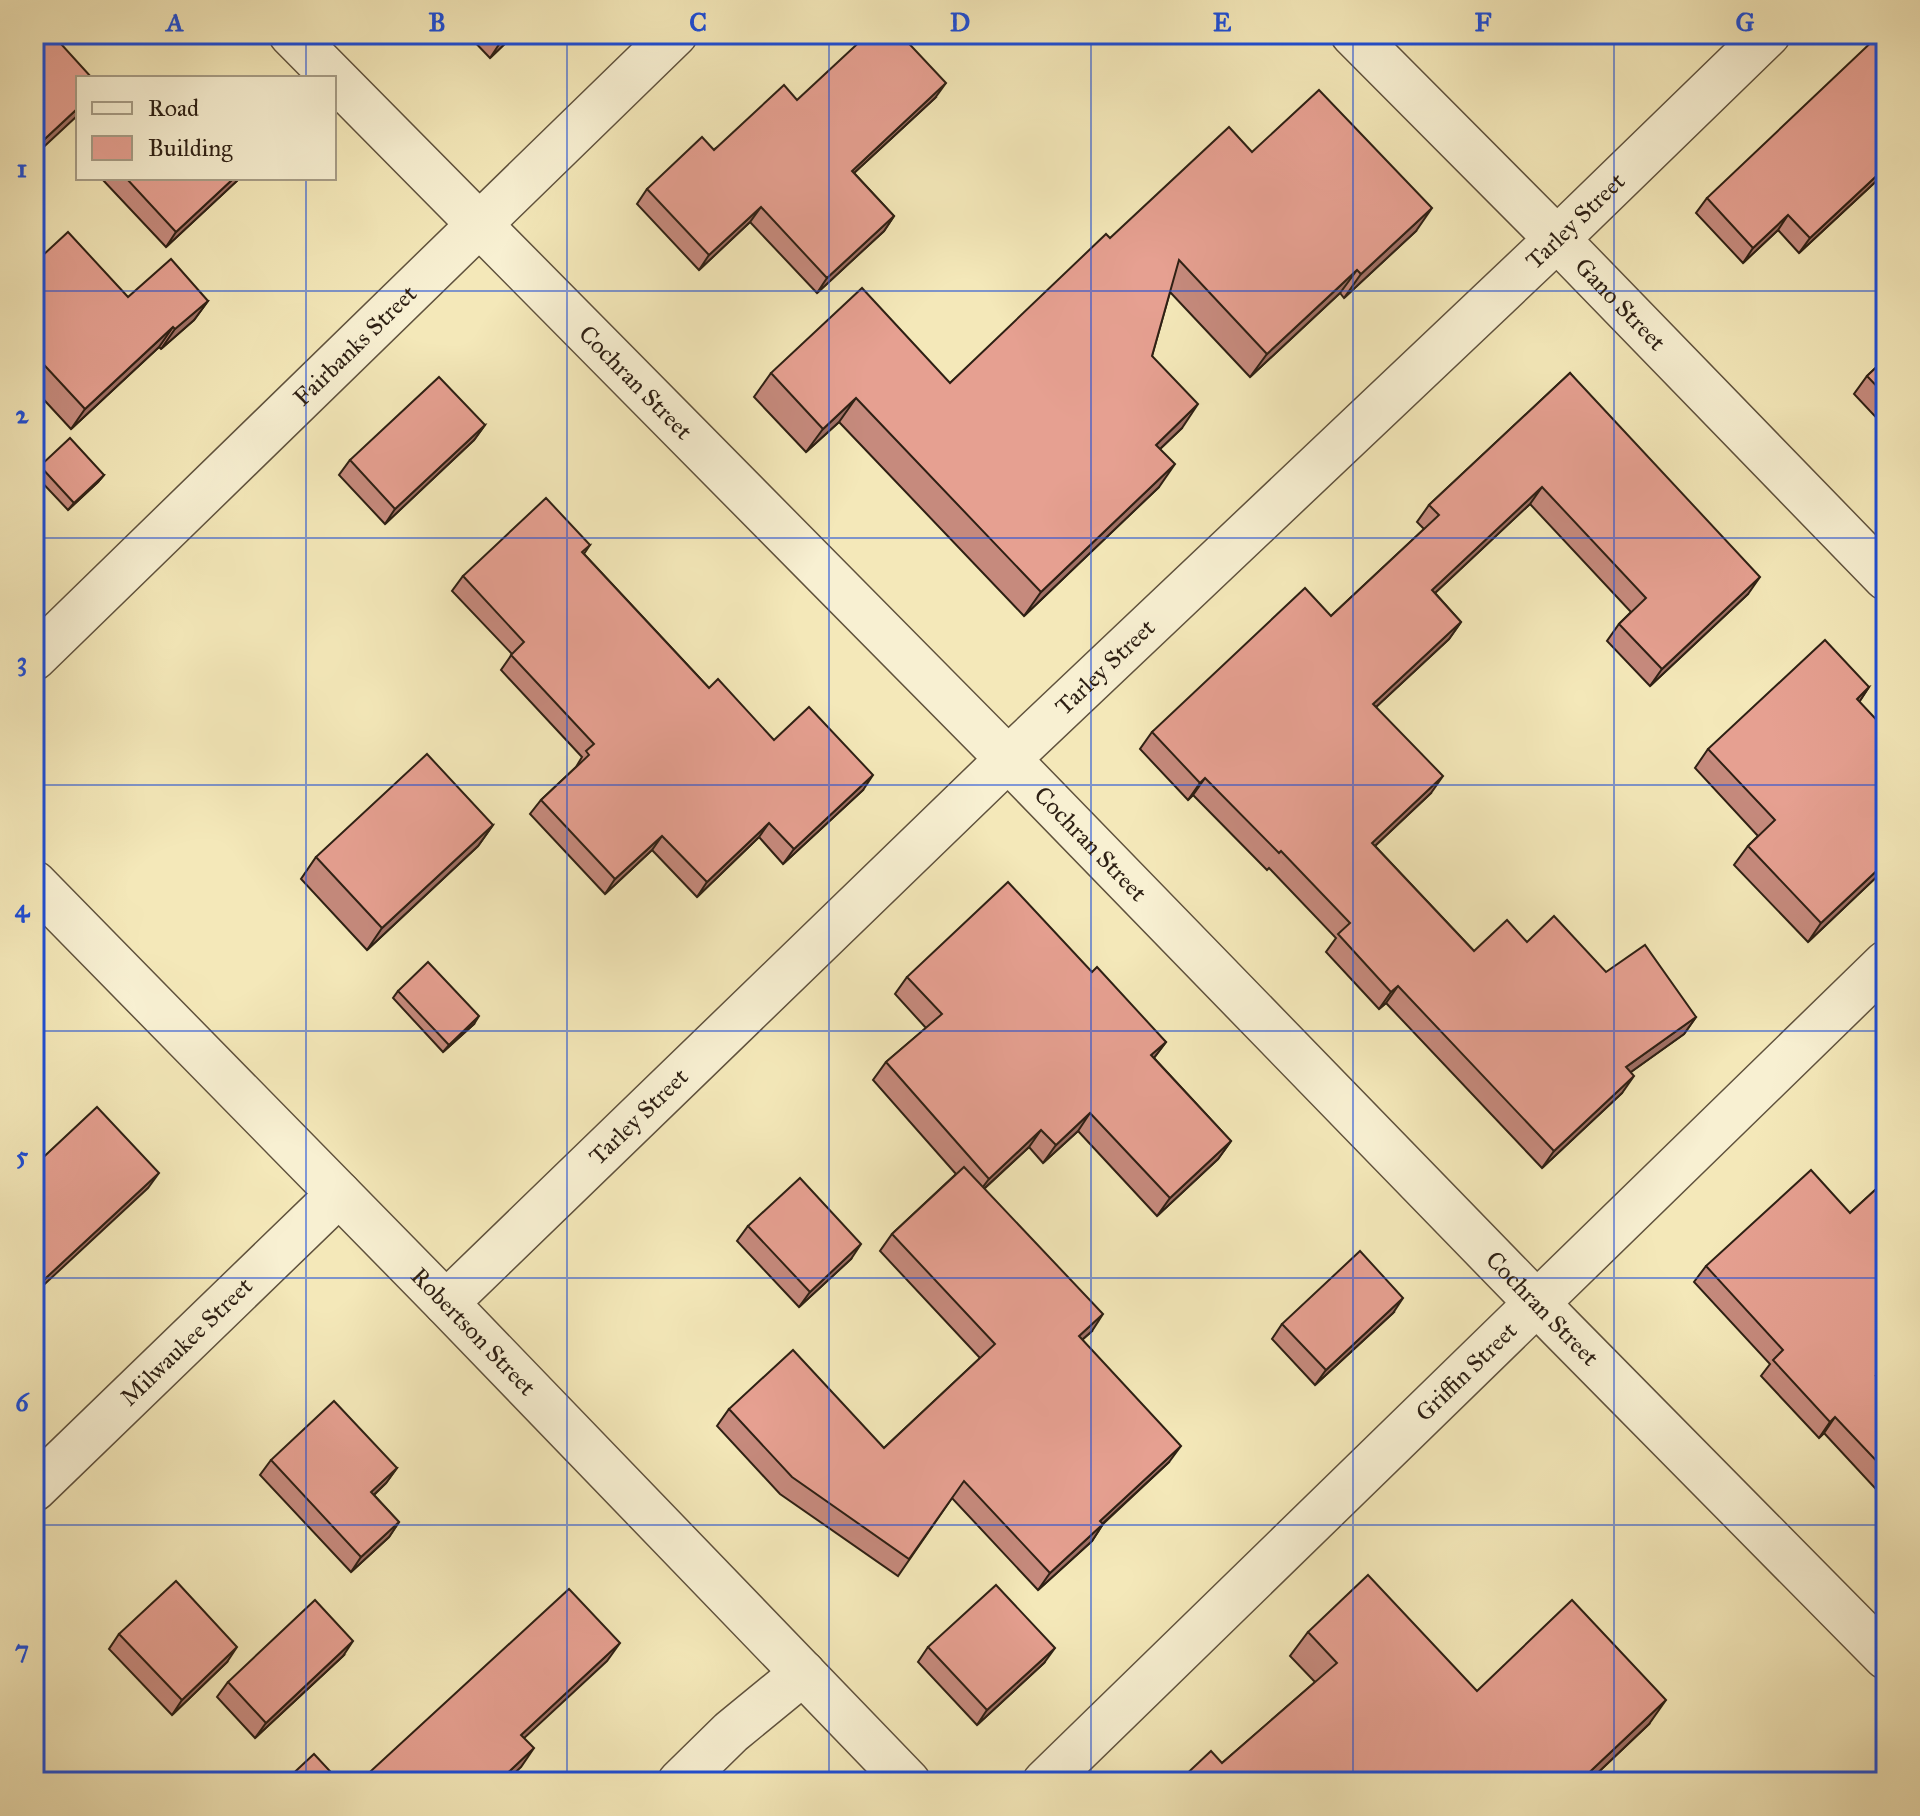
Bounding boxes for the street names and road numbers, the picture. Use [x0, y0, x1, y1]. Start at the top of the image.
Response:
street label: Tarley Street [1519, 166, 1632, 276]
street label: Gano Street [1568, 251, 1672, 357]
street label: Fairbanks Street [287, 278, 423, 412]
street label: Cochran Street [572, 319, 699, 446]
street label: Tarley Street [1049, 612, 1162, 721]
street label: Cochran Street [1028, 780, 1154, 908]
street label: Tarley Street [583, 1062, 695, 1171]
street label: Cochran Street [1479, 1245, 1605, 1373]
street label: Robertson Street [405, 1261, 543, 1402]
street label: Milwaukee Street [114, 1271, 259, 1412]
street label: Griffin Street [1409, 1315, 1524, 1428]

